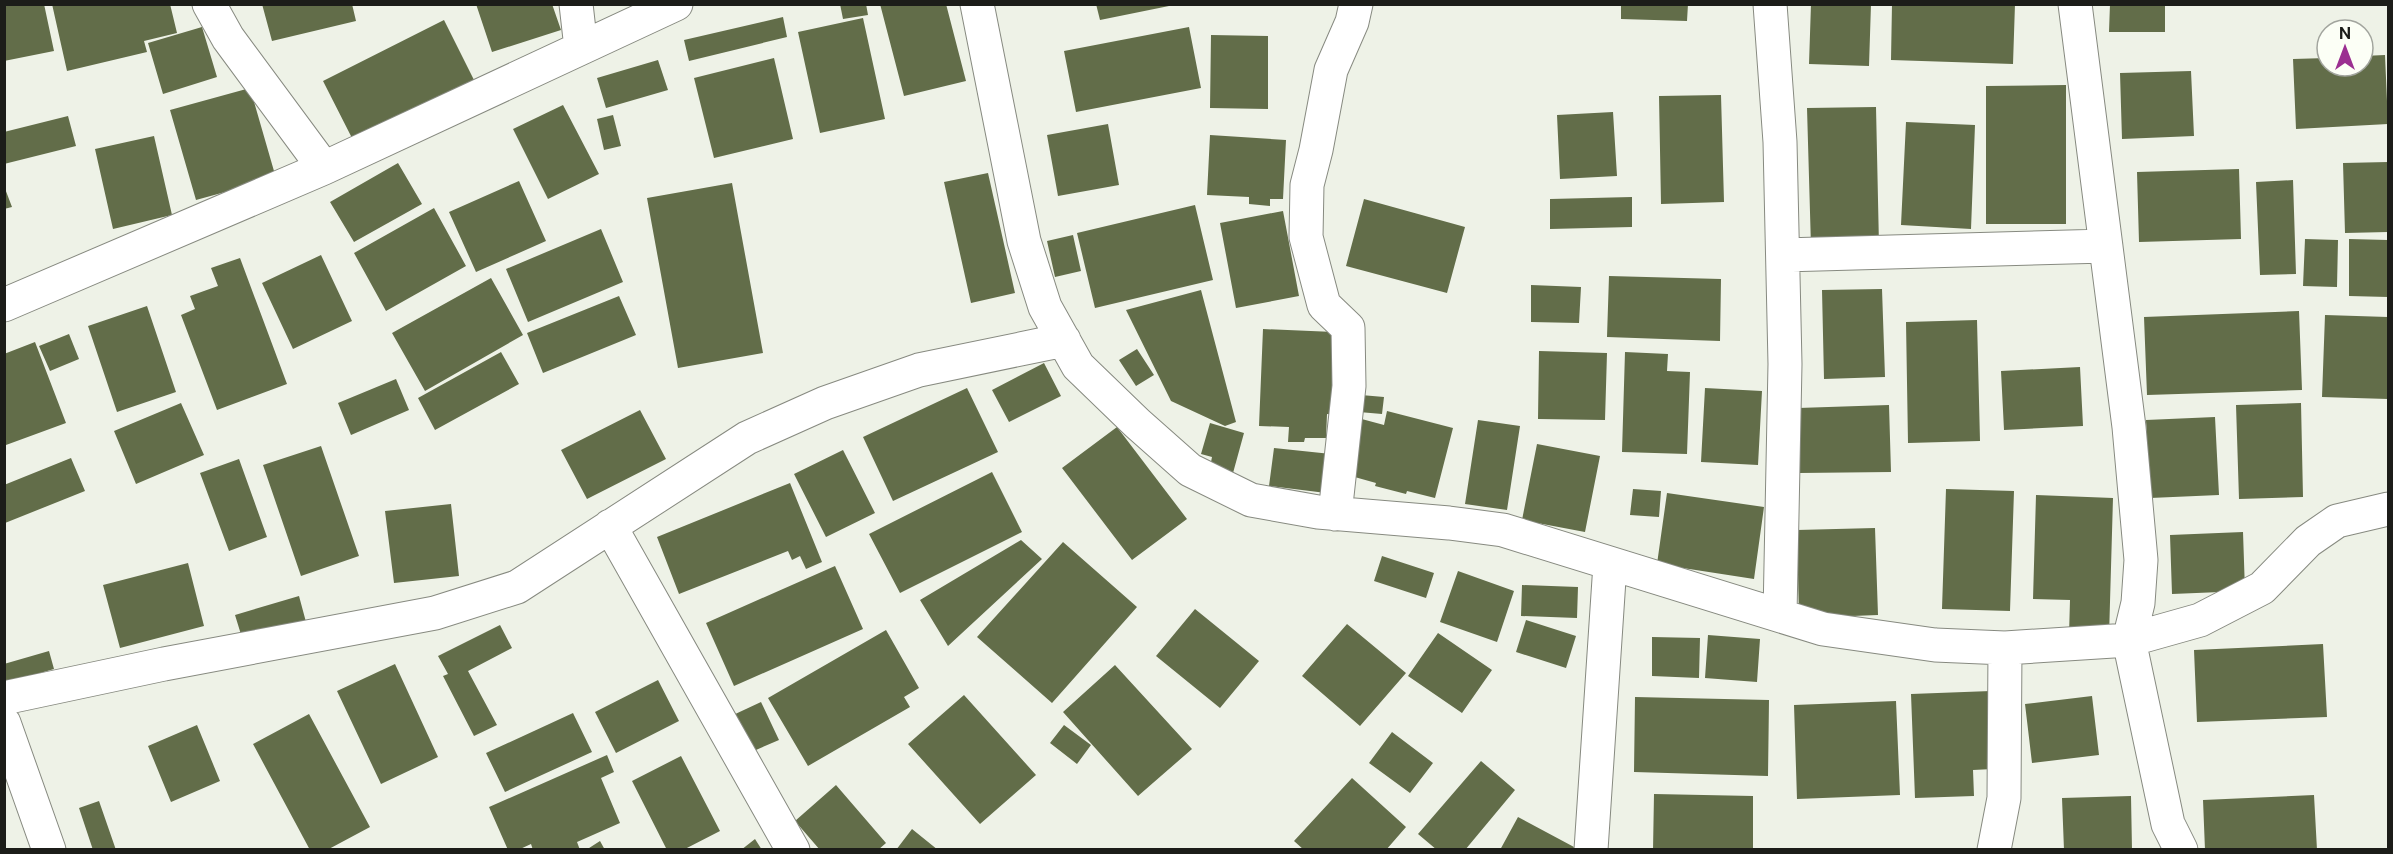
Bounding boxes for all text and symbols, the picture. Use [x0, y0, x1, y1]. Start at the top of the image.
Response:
north arrow [2315, 18, 2375, 78]
text: N [2339, 24, 2351, 43]

